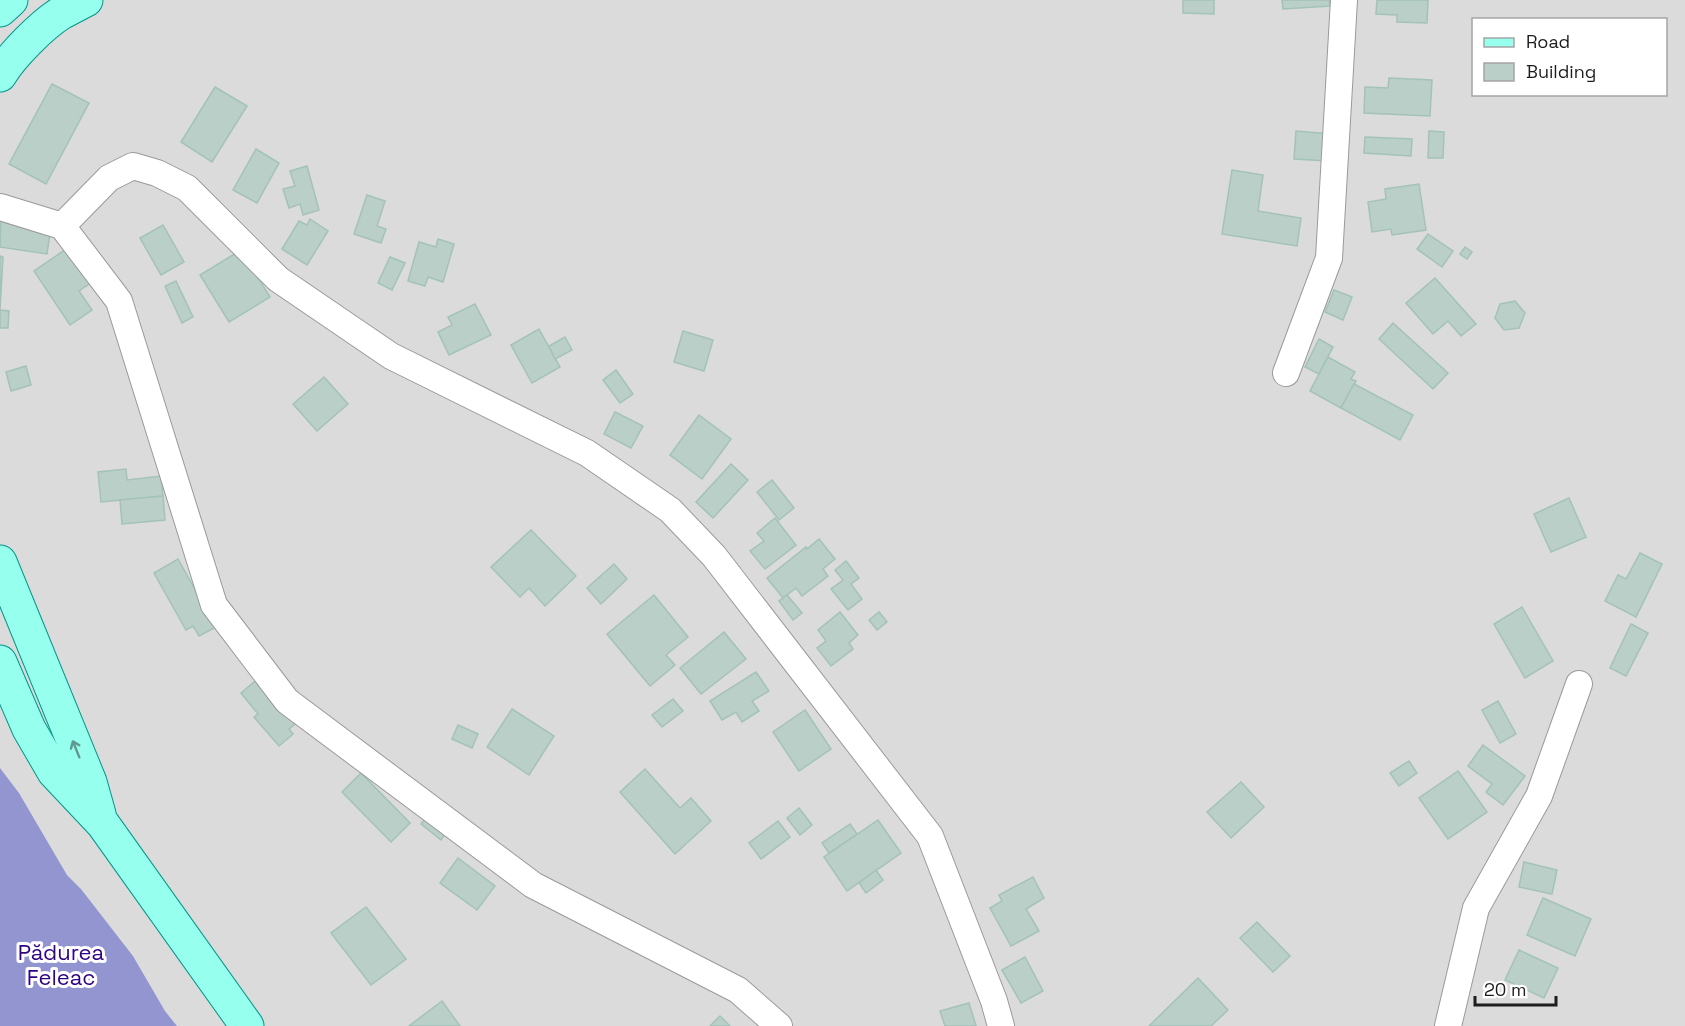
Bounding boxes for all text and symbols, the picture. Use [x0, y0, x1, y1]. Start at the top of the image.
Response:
legend [1472, 18, 1667, 96]
text: Road [1526, 30, 1570, 53]
text: Building [1526, 60, 1596, 83]
one-way arrow [70, 740, 81, 759]
park label: Pădurea Feleac [18, 938, 105, 991]
scale bar [1475, 969, 1556, 1007]
text: 20 m [1484, 978, 1527, 1001]

